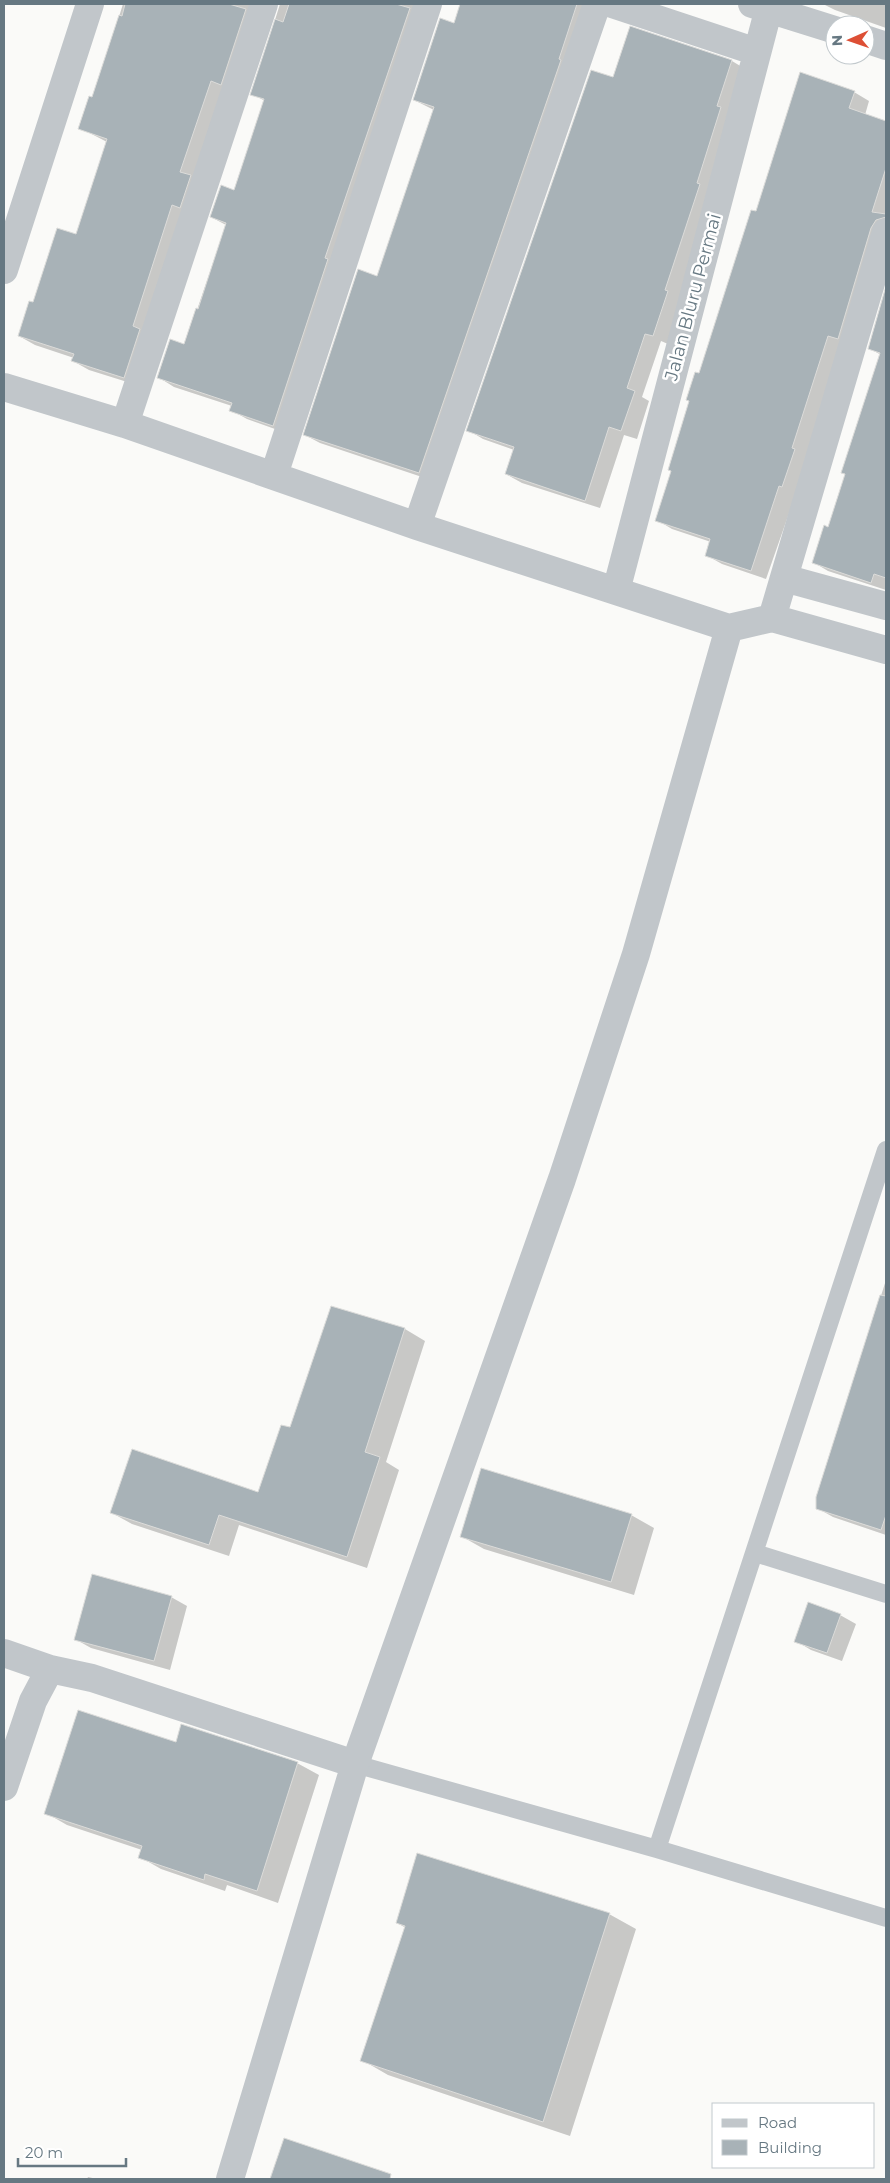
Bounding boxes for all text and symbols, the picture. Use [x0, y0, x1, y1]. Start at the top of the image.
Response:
north arrow [825, 15, 875, 65]
text: N [828, 34, 846, 46]
street label: Jalan Bluru Permai [660, 211, 726, 384]
legend [712, 2103, 875, 2168]
text: Road [758, 2113, 797, 2132]
scale bar [18, 2136, 125, 2168]
text: Building [758, 2138, 822, 2157]
text: 20 m [25, 2143, 63, 2162]

